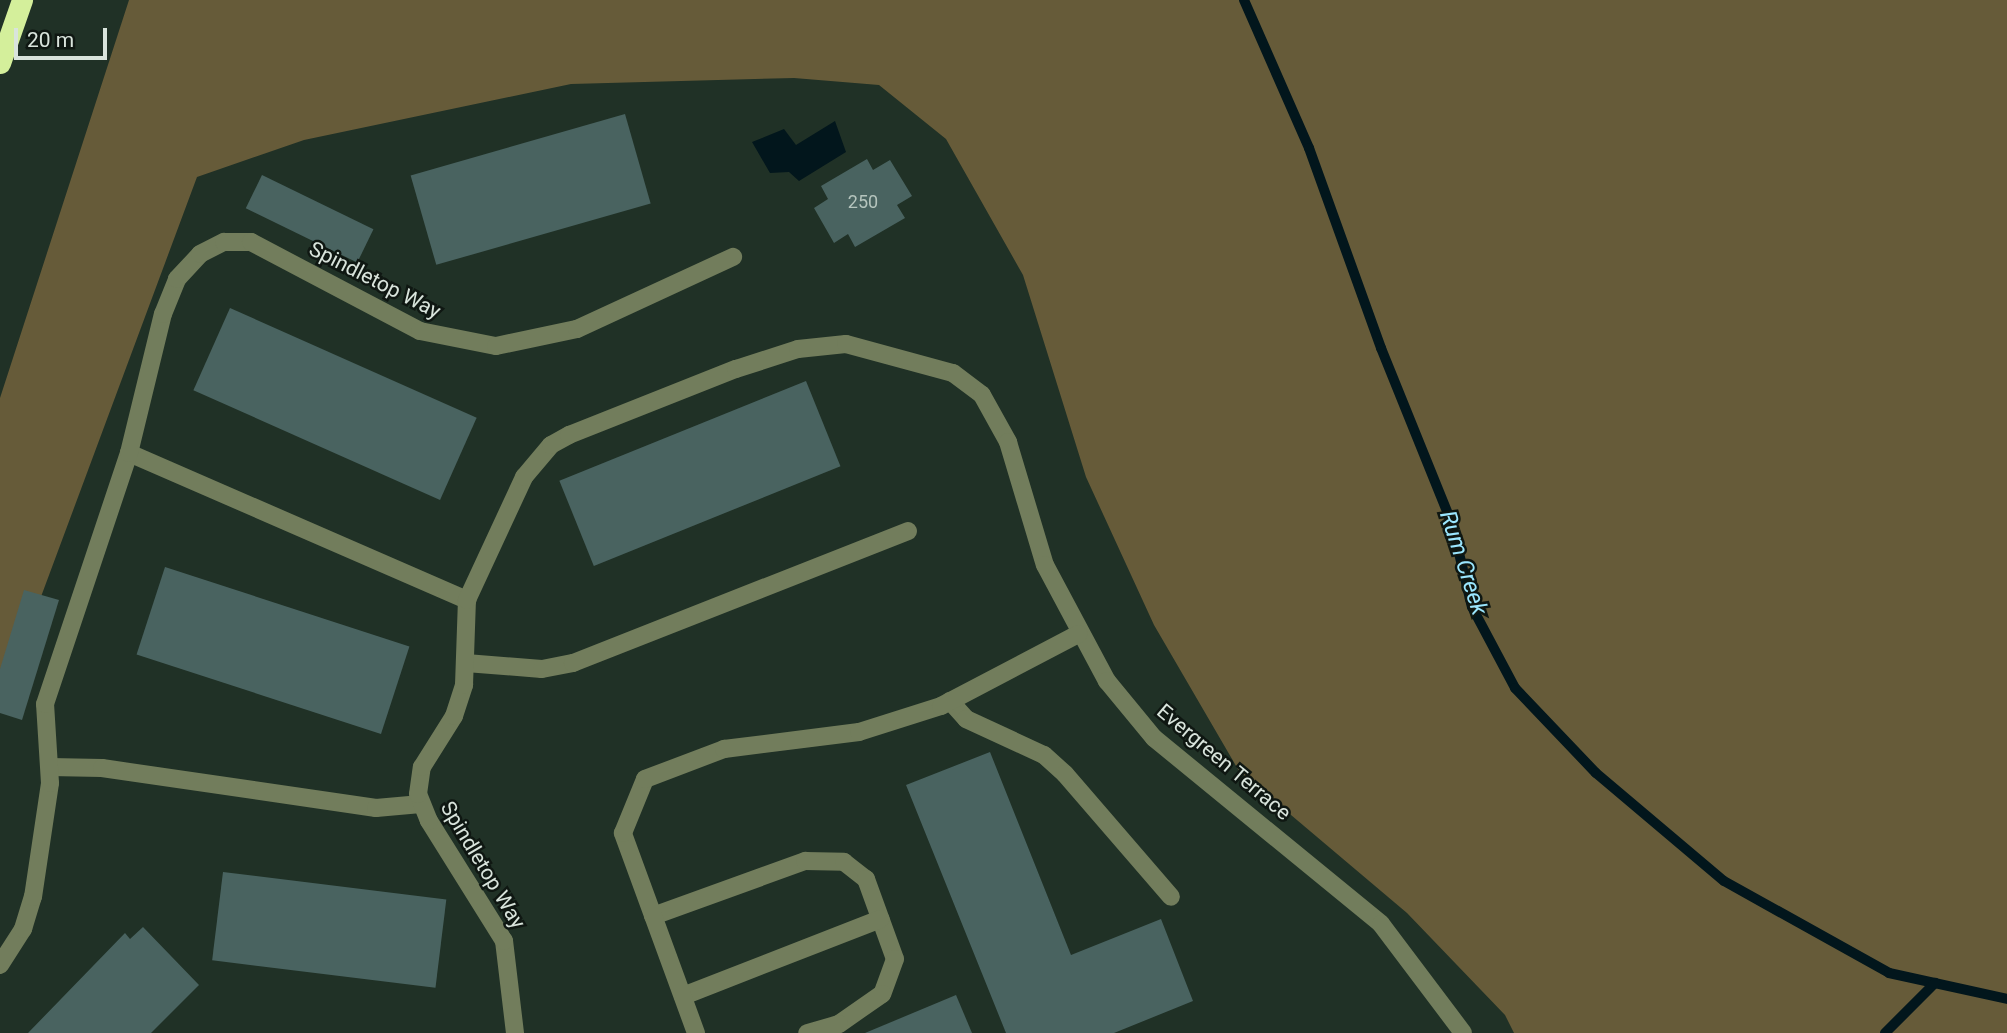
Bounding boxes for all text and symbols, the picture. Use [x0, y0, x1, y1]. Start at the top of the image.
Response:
scale bar [18, 14, 110, 58]
text: 20 m [27, 28, 74, 52]
house number: 250 [848, 191, 878, 213]
street label: Spindletop Way [305, 236, 445, 324]
water label: Rum Creek [1433, 507, 1493, 619]
street label: Evergreen Terrace [1152, 698, 1296, 826]
street label: Spindletop Way [435, 797, 531, 933]

